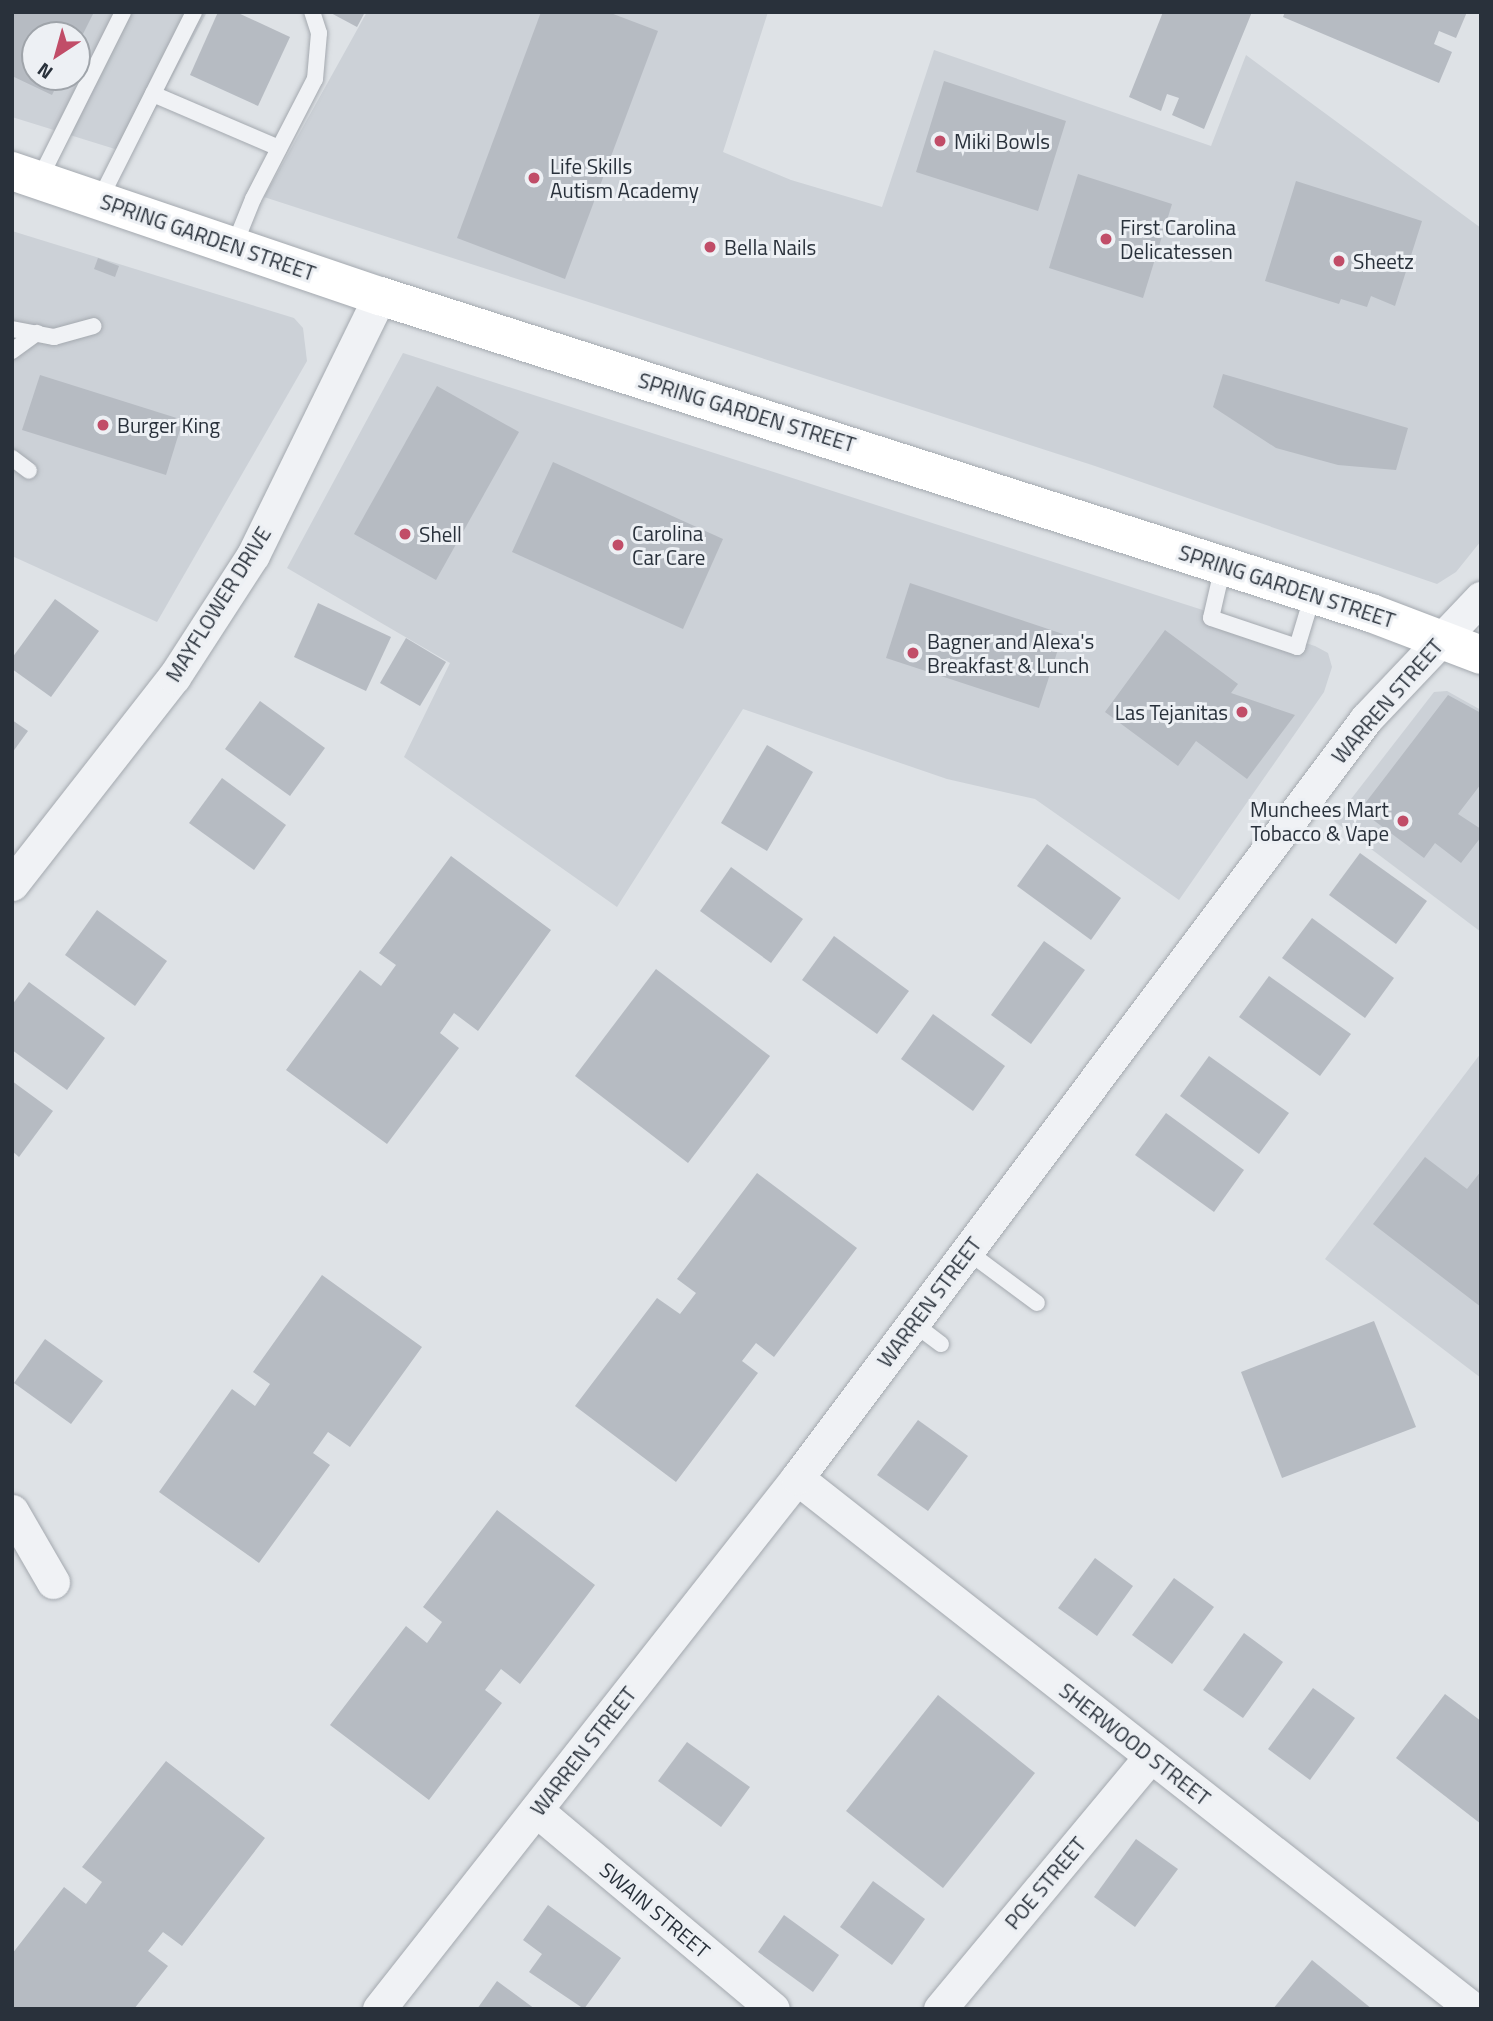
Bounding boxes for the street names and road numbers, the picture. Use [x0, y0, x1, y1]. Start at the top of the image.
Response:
street label: SPRING GARDEN STREET [97, 188, 319, 286]
street label: SPRING GARDEN STREET [635, 367, 859, 457]
street label: MAYFLOWER DRIVE [160, 522, 276, 686]
street label: SPRING GARDEN STREET [1176, 539, 1398, 633]
street label: WARREN STREET [1326, 634, 1448, 768]
street label: WARREN STREET [872, 1232, 986, 1372]
street label: SHERWOOD STREET [1055, 1677, 1215, 1811]
street label: WARREN STREET [525, 1682, 641, 1820]
street label: POE STREET [999, 1832, 1091, 1934]
street label: SWAIN STREET [595, 1857, 715, 1963]

